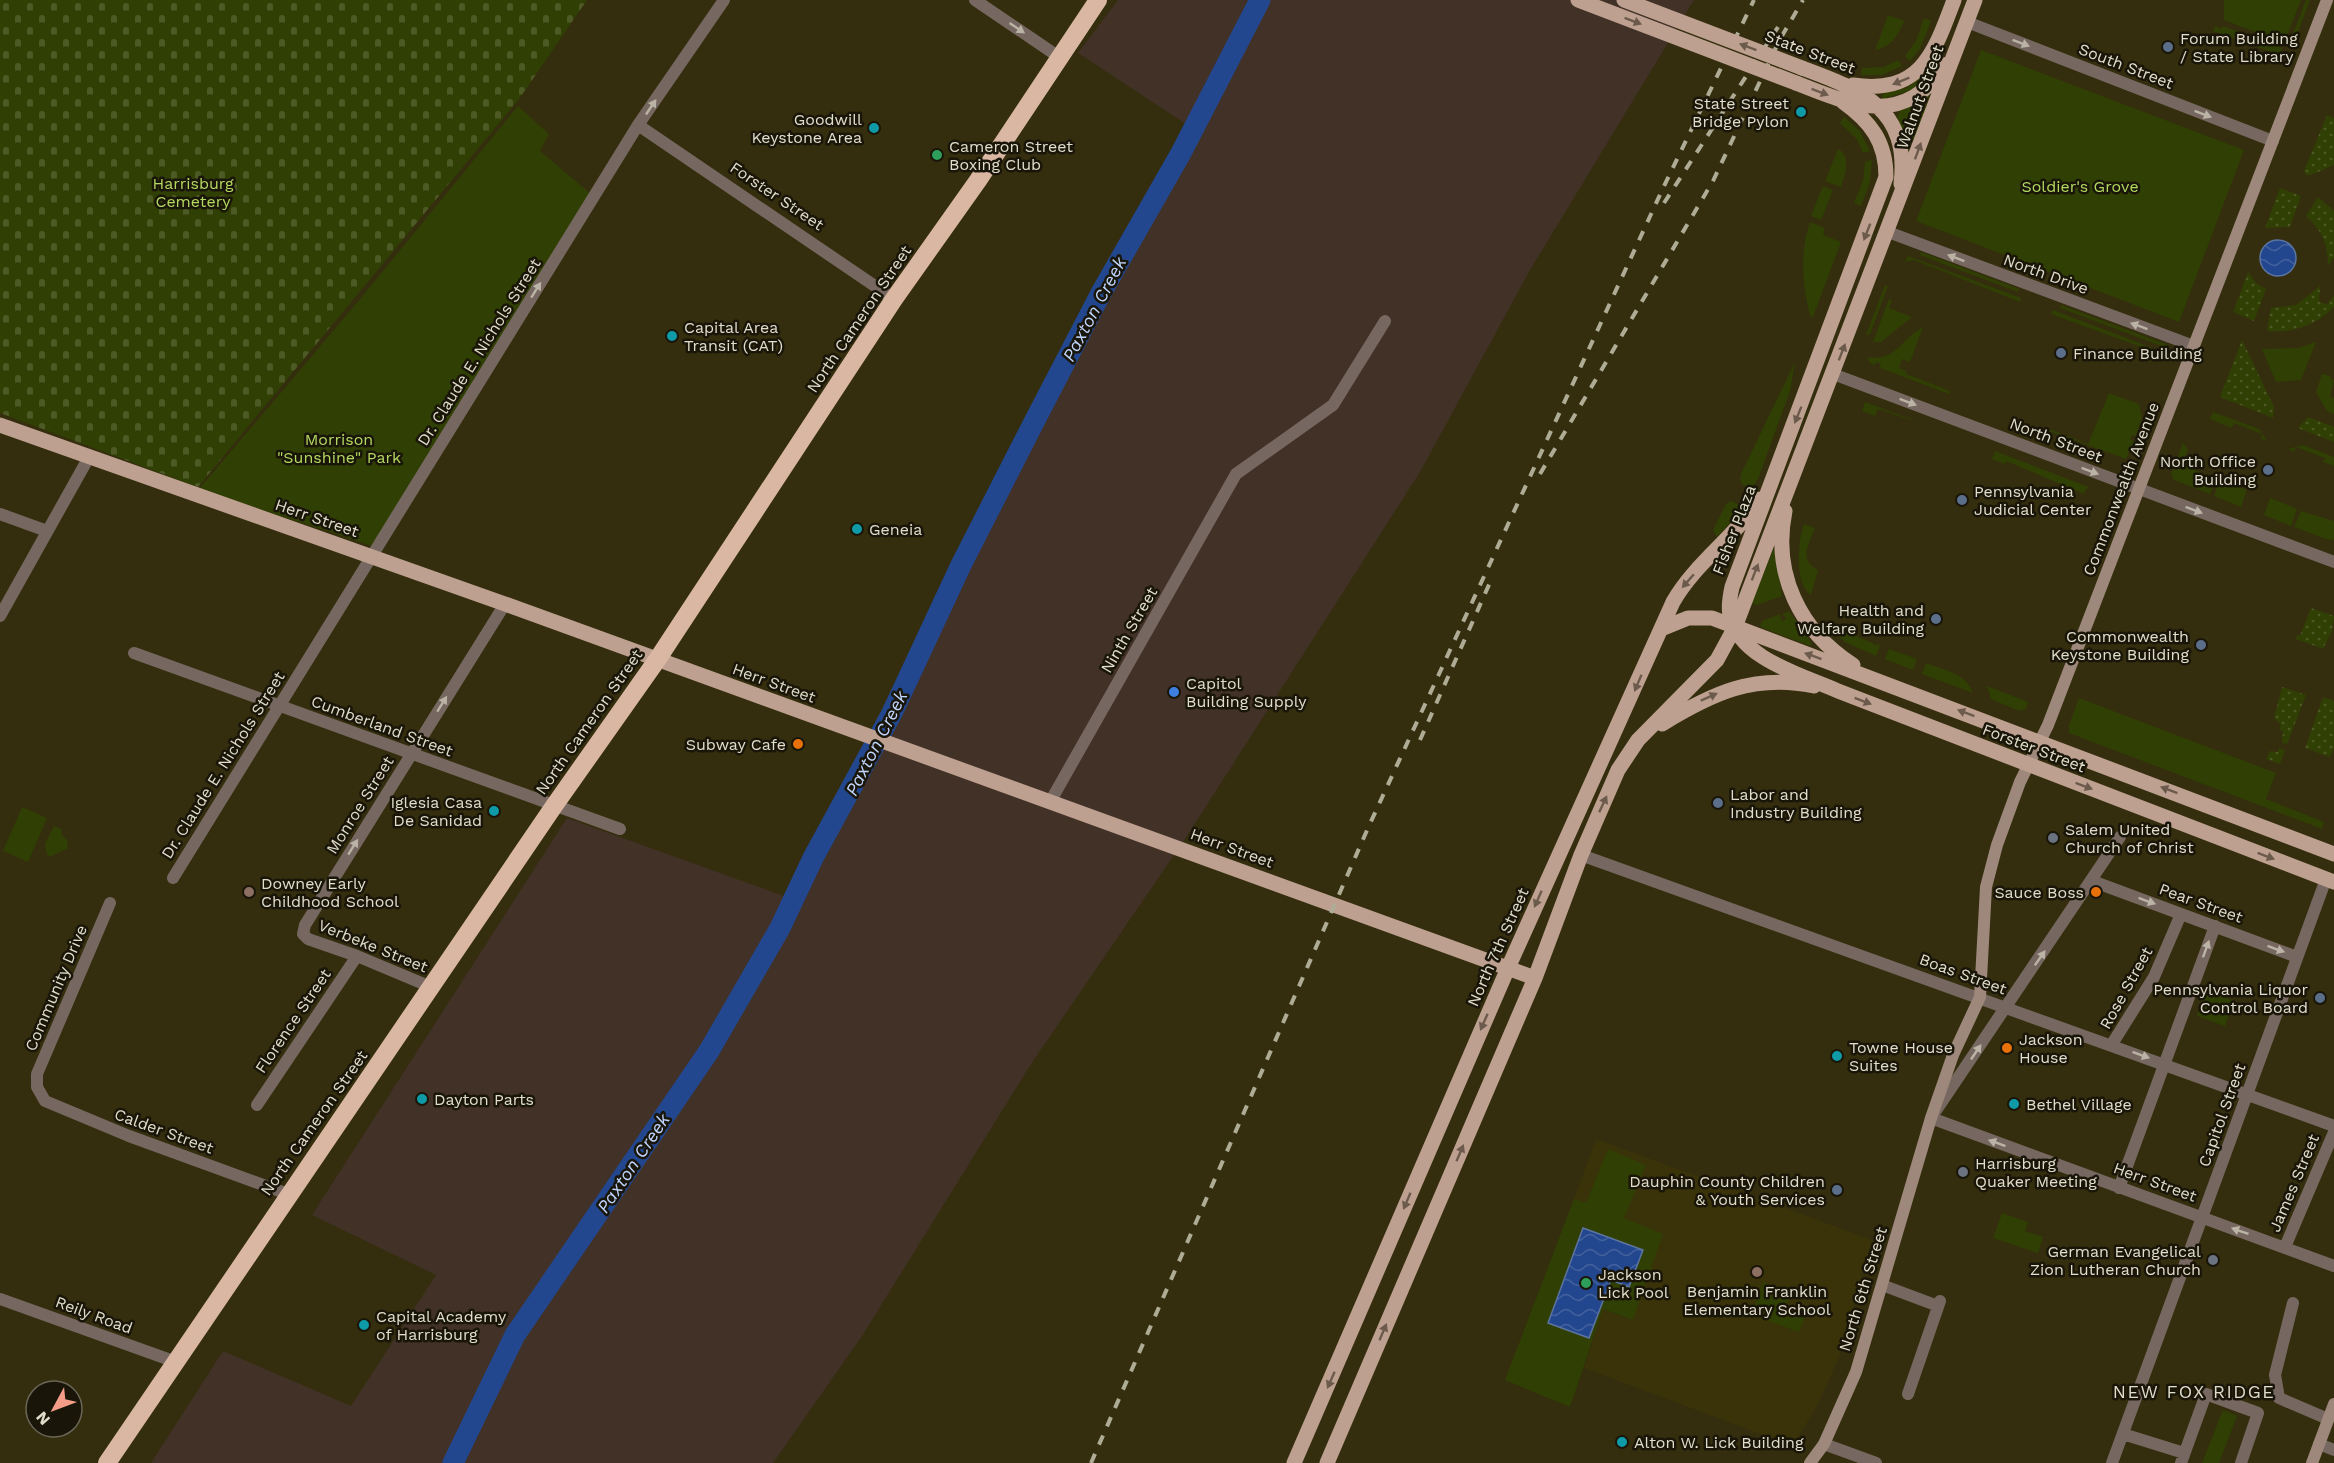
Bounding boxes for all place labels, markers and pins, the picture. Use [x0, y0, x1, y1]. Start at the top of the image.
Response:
place label: Forum Building / State Library [2180, 29, 2298, 66]
marker: Forum Building / State Library [2161, 40, 2175, 54]
place label: State Street Bridge Pylon [1692, 94, 1789, 131]
marker: State Street Bridge Pylon [1794, 105, 1808, 119]
place label: Goodwill Keystone Area [751, 110, 862, 147]
marker: Goodwill Keystone Area [867, 121, 881, 135]
place label: Cameron Street Boxing Club [949, 137, 1073, 174]
marker: Cameron Street Boxing Club [930, 148, 944, 162]
place label: Capital Area Transit (CAT) [684, 318, 783, 355]
marker: Capital Area Transit (CAT) [665, 329, 679, 343]
place label: Finance Building [2073, 344, 2202, 363]
marker: Finance Building [2054, 346, 2068, 360]
place label: North Office Building [2160, 452, 2256, 489]
marker: North Office Building [2261, 463, 2275, 477]
place label: Pennsylvania Judicial Center [1974, 482, 2092, 519]
marker: Pennsylvania Judicial Center [1955, 493, 1969, 507]
place label: Geneia [869, 520, 922, 539]
marker: Geneia [850, 522, 864, 536]
place label: Health and Welfare Building [1797, 601, 1924, 638]
marker: Health and Welfare Building [1929, 612, 1943, 626]
place label: Commonwealth Keystone Building [2051, 627, 2189, 664]
marker: Commonwealth Keystone Building [2194, 638, 2208, 652]
place label: Capitol Building Supply [1186, 674, 1307, 711]
marker: Capitol Building Supply [1167, 685, 1181, 699]
place label: Subway Cafe [686, 735, 786, 754]
marker: Subway Cafe [791, 737, 805, 751]
place label: Labor and Industry Building [1730, 785, 1862, 822]
place label: Iglesia Casa De Sanidad [390, 793, 482, 830]
marker: Labor and Industry Building [1711, 796, 1725, 810]
marker: Iglesia Casa De Sanidad [487, 804, 501, 818]
place label: Salem United Church of Christ [2065, 820, 2194, 857]
marker: Salem United Church of Christ [2046, 831, 2060, 845]
place label: Downey Early Childhood School [261, 874, 399, 911]
place label: Sauce Boss [1994, 883, 2084, 902]
marker: Downey Early Childhood School [242, 885, 256, 899]
marker: Sauce Boss [2089, 885, 2103, 899]
place label: Pennsylvania Liquor Control Board [2153, 980, 2308, 1017]
marker: Pennsylvania Liquor Control Board [2313, 991, 2327, 1005]
place label: Jackson House [2019, 1030, 2083, 1067]
place label: Towne House Suites [1849, 1038, 1953, 1075]
marker: Jackson House [2000, 1041, 2014, 1055]
marker: Towne House Suites [1830, 1049, 1844, 1063]
place label: Dayton Parts [434, 1090, 534, 1109]
marker: Dayton Parts [415, 1092, 429, 1106]
place label: Bethel Village [2026, 1095, 2132, 1114]
marker: Bethel Village [2007, 1097, 2021, 1111]
place label: Harrisburg Quaker Meeting [1975, 1154, 2097, 1191]
marker: Harrisburg Quaker Meeting [1956, 1165, 1970, 1179]
place label: Dauphin County Children & Youth Services [1629, 1172, 1825, 1209]
marker: Dauphin County Children & Youth Services [1830, 1183, 1844, 1197]
place label: German Evangelical Zion Lutheran Church [2030, 1242, 2201, 1279]
marker: German Evangelical Zion Lutheran Church [2206, 1253, 2220, 1267]
place label: Jackson Lick Pool [1598, 1265, 1669, 1302]
marker: Benjamin Franklin Elementary School [1750, 1265, 1764, 1279]
marker: Jackson Lick Pool [1579, 1276, 1593, 1290]
place label: Benjamin Franklin Elementary School [1683, 1282, 1831, 1319]
place label: Capital Academy of Harrisburg [376, 1307, 507, 1344]
marker: Capital Academy of Harrisburg [357, 1318, 371, 1332]
place label: Alton W. Lick Building [1634, 1433, 1804, 1452]
marker: Alton W. Lick Building [1615, 1435, 1629, 1449]

